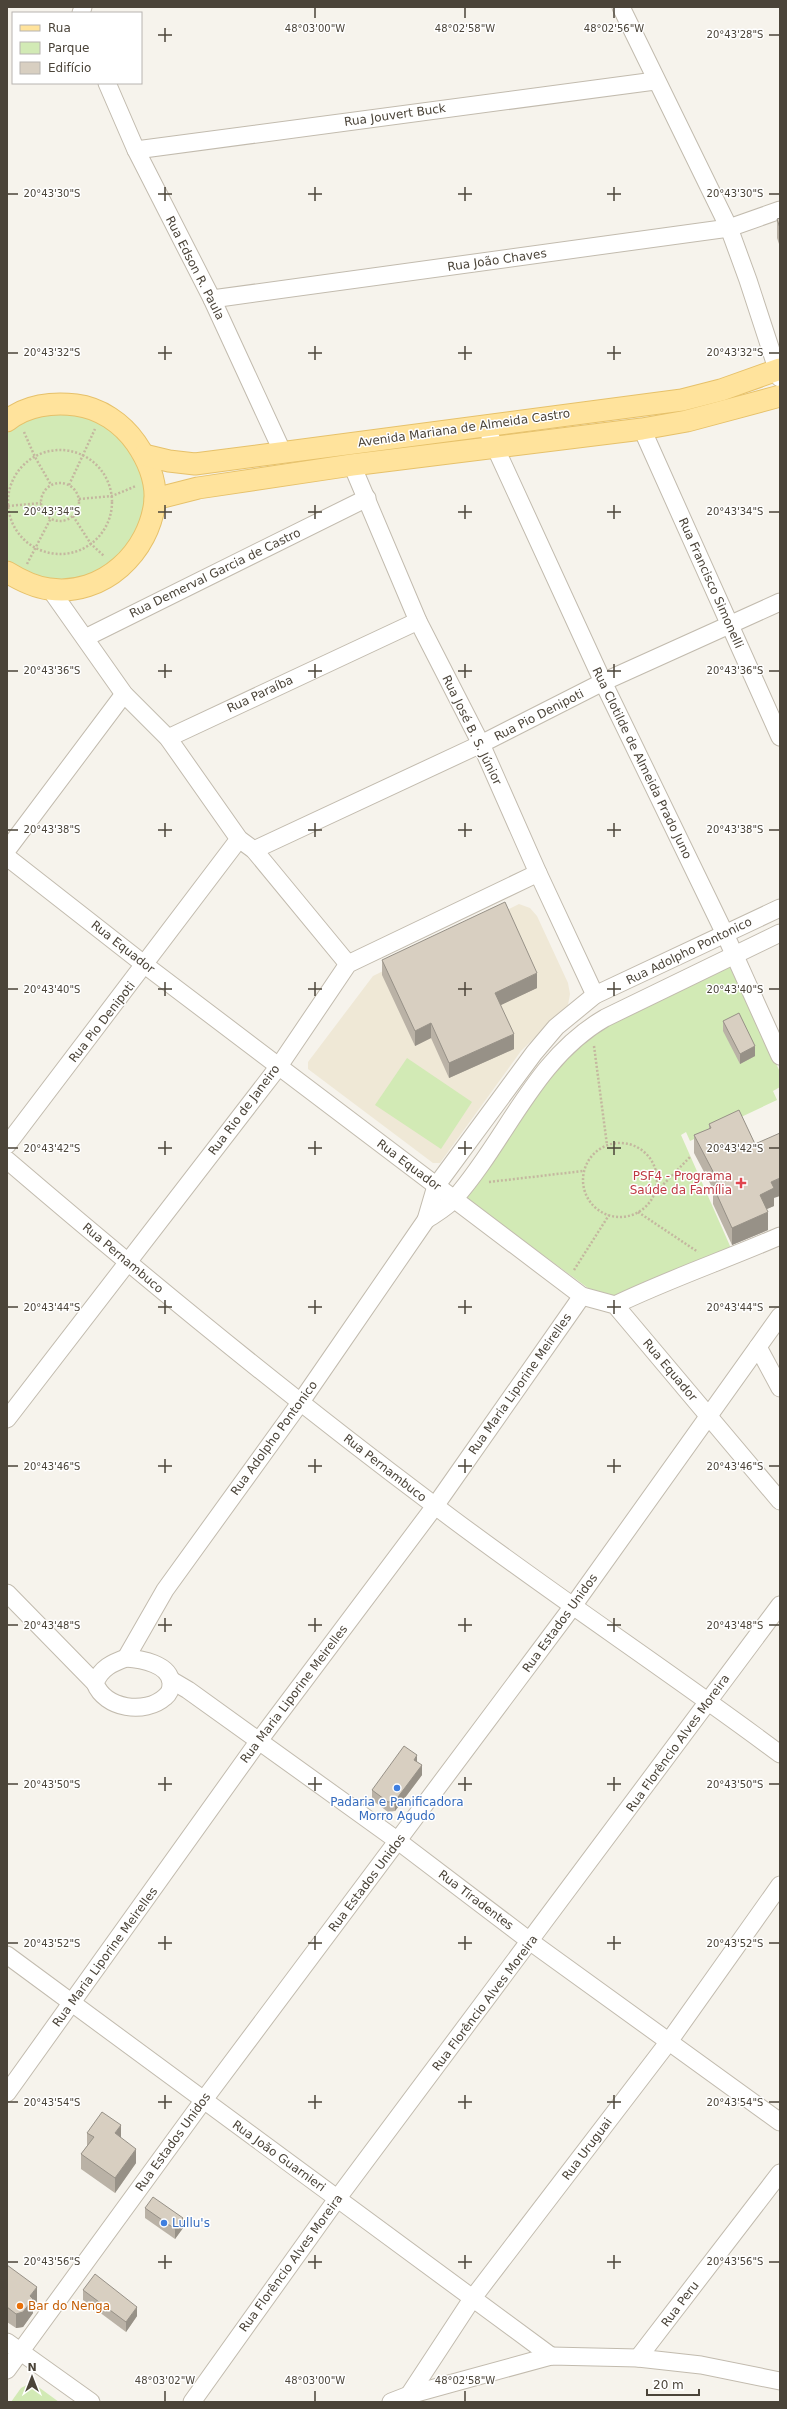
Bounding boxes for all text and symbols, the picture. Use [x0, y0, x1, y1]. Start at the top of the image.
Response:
legend [12, 12, 142, 84]
text: Rua [48, 21, 71, 35]
text: 48°03'00"W [285, 23, 345, 34]
text: 48°02'58"W [435, 23, 495, 34]
text: 48°02'56"W [584, 23, 644, 34]
text: 20°43'28"S [707, 29, 763, 40]
text: Parque [48, 41, 89, 55]
text: Edifício [48, 61, 91, 75]
street label: Rua Jouvert Buck [343, 101, 447, 129]
text: 20°43'30"S [24, 188, 80, 199]
text: 20°43'30"S [707, 188, 763, 199]
street label: Rua Edson R. Paula [163, 214, 227, 322]
street label: Rua João Chaves [446, 246, 548, 274]
text: 20°43'32"S [24, 347, 80, 358]
text: 20°43'32"S [707, 347, 763, 358]
street label: Avenida Mariana de Almeida Castro [357, 406, 571, 450]
text: 20°43'34"S [24, 506, 80, 517]
text: 20°43'34"S [707, 506, 763, 517]
street label: Rua Francisco Simonelli [676, 516, 746, 650]
street label: Rua Demerval Garcia de Castro [127, 525, 303, 621]
text: 20°43'36"S [24, 665, 80, 676]
street label: Rua Clotilde de Almeida Prado Juno [589, 665, 695, 861]
text: 20°43'36"S [707, 665, 763, 676]
street label: Rua Paraíba [225, 673, 295, 715]
street label: Rua José B. S. Júnior [439, 673, 505, 787]
street label: Rua Pio Denipoti [492, 686, 586, 744]
text: 20°43'38"S [24, 824, 80, 835]
text: 20°43'38"S [707, 824, 763, 835]
street label: Rua Adolpho Pontonico [624, 914, 754, 988]
street label: Rua Equador [88, 918, 158, 976]
street label: Rua Pio Denipoti [66, 979, 138, 1065]
text: 20°43'40"S [24, 984, 80, 995]
text: 20°43'40"S [707, 984, 763, 995]
street label: Rua Rio de Janeiro [205, 1062, 283, 1158]
street label: Rua Equador [374, 1136, 444, 1194]
text: 20°43'42"S [24, 1143, 80, 1154]
text: 20°43'42"S [707, 1143, 763, 1154]
place label: PSF4 - Programa Saúde da Família [630, 1169, 732, 1197]
marker: PSF4 - Programa Saúde da Família [735, 1177, 747, 1189]
street label: Rua Pernambuco [80, 1220, 166, 1296]
text: 20°43'44"S [24, 1302, 80, 1313]
text: 20°43'44"S [707, 1302, 763, 1313]
street label: Rua Maria Liporine Meirelles [466, 1311, 574, 1457]
street label: Rua Equador [640, 1336, 700, 1404]
street label: Rua Adolpho Pontonico [228, 1378, 320, 1498]
street label: Rua Pernambuco [341, 1431, 429, 1505]
text: 20°43'46"S [24, 1461, 80, 1472]
text: 20°43'46"S [707, 1461, 763, 1472]
street label: Rua Estados Unidos [520, 1571, 600, 1675]
text: 20°43'48"S [24, 1620, 80, 1631]
text: 20°43'48"S [707, 1620, 763, 1631]
street label: Rua Maria Liporine Meirelles [237, 1622, 351, 1766]
street label: Rua Florêncio Alves Moreira [623, 1672, 733, 1814]
text: 20°43'50"S [24, 1779, 80, 1790]
text: 20°43'50"S [707, 1779, 763, 1790]
marker: Padaria e Panificadora Morro Agudo [392, 1783, 402, 1793]
place label: Padaria e Panificadora Morro Agudo [330, 1795, 464, 1823]
street label: Rua Estados Unidos [326, 1831, 408, 1935]
street label: Rua Tiradentes [436, 1867, 516, 1933]
street label: Rua Maria Liporine Meirelles [50, 1884, 160, 2030]
street label: Rua Florêncio Alves Moreira [429, 1932, 541, 2074]
text: 20°43'52"S [24, 1938, 80, 1949]
text: 20°43'52"S [707, 1938, 763, 1949]
street label: Rua Estados Unidos [133, 2090, 213, 2194]
text: 20°43'54"S [24, 2097, 80, 2108]
text: 20°43'54"S [707, 2097, 763, 2108]
street label: Rua Uruguai [559, 2115, 615, 2183]
street label: Rua João Guarnieri [230, 2118, 328, 2194]
street label: Rua Florêncio Alves Moreira [236, 2192, 346, 2334]
place label: Lullu's [172, 2216, 210, 2230]
marker: Lullu's [159, 2218, 169, 2228]
text: 20°43'56"S [24, 2256, 80, 2267]
text: 20°43'56"S [707, 2256, 763, 2267]
street label: Rua Peru [658, 2278, 702, 2330]
place label: Bar do Nenga [28, 2299, 110, 2313]
marker: Bar do Nenga [15, 2301, 25, 2311]
north arrow [12, 2357, 52, 2397]
text: N [27, 2361, 37, 2374]
scale bar [647, 2371, 699, 2397]
text: 48°03'02"W [135, 2375, 195, 2386]
text: 48°03'00"W [285, 2375, 345, 2386]
text: 48°02'58"W [435, 2375, 495, 2386]
text: 20 m [653, 2378, 684, 2392]

